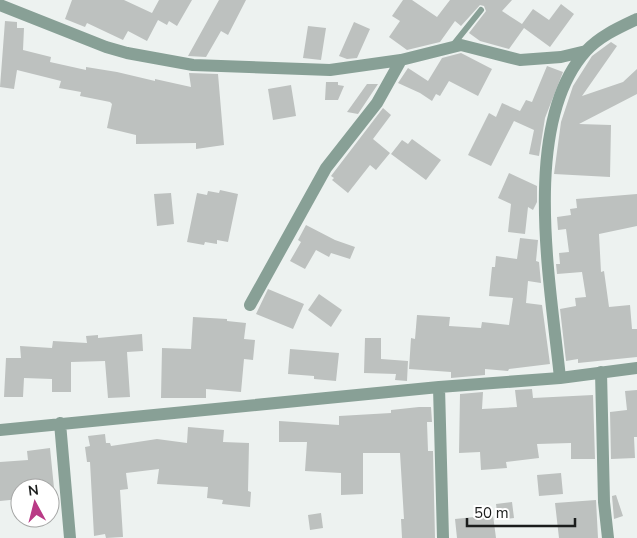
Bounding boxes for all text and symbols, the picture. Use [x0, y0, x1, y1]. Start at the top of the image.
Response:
north arrow [10, 478, 60, 528]
text: N [27, 481, 40, 501]
scale bar [467, 496, 574, 528]
text: 50 m [474, 503, 509, 523]

